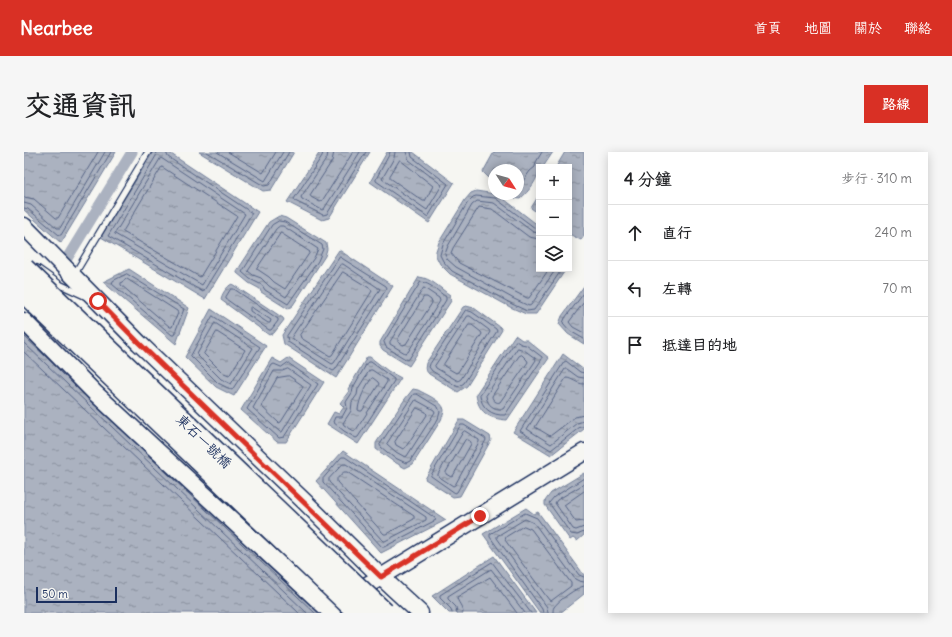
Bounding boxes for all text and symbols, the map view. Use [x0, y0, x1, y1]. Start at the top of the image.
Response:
text: Nearbee [20, 16, 93, 40]
text: 首頁 [754, 19, 782, 37]
text: 地圖 [804, 19, 832, 37]
text: 關於 [854, 19, 882, 37]
text: 聯絡 [904, 19, 932, 37]
button: 路線 [864, 85, 928, 123]
text: 交通資訊 [24, 87, 136, 123]
north arrow [488, 164, 524, 200]
map controls [536, 164, 572, 272]
button: + [536, 164, 572, 200]
text: 4 分鐘 [624, 168, 672, 190]
text: 步行 · 310 m [841, 170, 912, 187]
button: − [536, 200, 572, 236]
icon: ahead [624, 222, 646, 244]
text: 直行 [662, 223, 692, 242]
text: 240 m [875, 224, 912, 241]
button: layers [536, 236, 572, 272]
icon: left [624, 278, 646, 300]
text: 左轉 [662, 279, 692, 298]
text: 70 m [883, 280, 912, 297]
route start [89, 292, 107, 310]
icon: arrive [624, 334, 646, 356]
text: 抵達目的地 [662, 335, 737, 354]
street label: 東石一號橋 [173, 410, 235, 472]
route end [471, 507, 489, 525]
scale bar [36, 585, 117, 604]
text: 50 m [42, 587, 68, 601]

